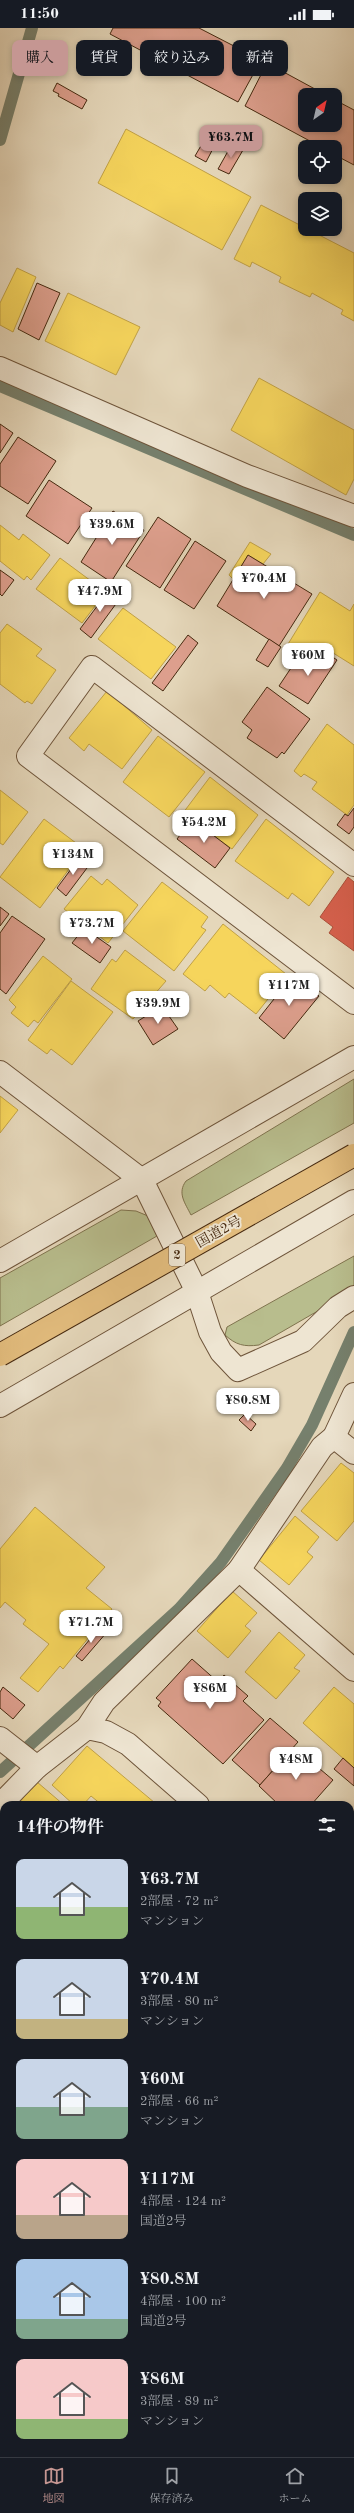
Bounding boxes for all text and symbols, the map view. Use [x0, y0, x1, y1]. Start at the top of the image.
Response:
text: 11:50 [20, 7, 59, 22]
chip: 購入 [12, 40, 68, 76]
chip: 賃貸 [76, 40, 132, 76]
chip: 絞り込み [140, 40, 224, 76]
chip: 新着 [232, 40, 288, 76]
north arrow [298, 88, 342, 132]
map controls [298, 88, 342, 236]
pin: ¥63.7M [198, 125, 264, 159]
text: ¥63.7M [208, 131, 254, 144]
button: locate [298, 140, 342, 184]
button: layers [298, 192, 342, 236]
pin: ¥39.6M [79, 512, 145, 546]
text: ¥39.6M [89, 518, 135, 531]
pin: ¥70.4M [231, 566, 297, 600]
text: ¥70.4M [241, 572, 287, 585]
pin: ¥47.9M [67, 579, 133, 613]
text: ¥47.9M [77, 585, 123, 598]
pin: ¥60M [284, 643, 332, 677]
text: ¥60M [291, 649, 325, 662]
pin: ¥54.2M [171, 810, 237, 844]
text: ¥54.2M [181, 816, 227, 829]
pin: ¥134M [45, 842, 101, 876]
text: ¥134M [52, 848, 94, 861]
pin: ¥73.7M [59, 911, 125, 945]
text: ¥73.7M [69, 917, 115, 930]
pin: ¥117M [261, 973, 317, 1007]
text: ¥117M [268, 979, 310, 992]
pin: ¥39.9M [125, 991, 191, 1025]
text: ¥39.9M [135, 997, 181, 1010]
street label: 国道2号 [193, 1213, 244, 1250]
road number: 2 [169, 1244, 185, 1266]
pin: ¥80.8M [215, 1388, 281, 1422]
text: ¥80.8M [225, 1394, 271, 1407]
pin: ¥71.7M [58, 1610, 124, 1644]
text: ¥71.7M [68, 1616, 114, 1629]
pin: ¥86M [186, 1676, 234, 1710]
text: ¥86M [193, 1682, 227, 1695]
pin: ¥48M [272, 1747, 320, 1781]
text: ¥48M [279, 1753, 313, 1766]
icon: filters [316, 1814, 338, 1836]
text: 14件の物件 [16, 1819, 104, 1836]
text: ¥63.7M [140, 1871, 199, 1888]
icon: home [48, 1875, 96, 1923]
text: 2部屋 · 72 m² [140, 1895, 218, 1908]
text: マンション [140, 1915, 204, 1928]
text: ¥70.4M [140, 1971, 199, 1988]
icon: home [48, 1975, 96, 2023]
text: 3部屋 · 80 m² [140, 1995, 218, 2008]
text: マンション [140, 2015, 204, 2028]
text: ¥60M [140, 2071, 185, 2088]
icon: home [48, 2075, 96, 2123]
text: 2部屋 · 66 m² [140, 2095, 218, 2108]
text: マンション [140, 2115, 204, 2128]
text: ¥117M [140, 2171, 195, 2188]
icon: home [48, 2175, 96, 2223]
text: 4部屋 · 124 m² [140, 2195, 226, 2208]
text: 国道2号 [140, 2215, 187, 2228]
text: ¥80.8M [140, 2271, 199, 2288]
icon: home [48, 2275, 96, 2323]
text: 4部屋 · 100 m² [140, 2295, 226, 2308]
text: 国道2号 [140, 2315, 187, 2328]
text: ¥86M [140, 2371, 185, 2388]
icon: home [48, 2375, 96, 2423]
text: 3部屋 · 89 m² [140, 2395, 218, 2408]
text: マンション [140, 2415, 204, 2428]
tab: 地図 [43, 2465, 65, 2507]
tab: 保存済み [150, 2465, 194, 2507]
tab: ホーム [279, 2465, 312, 2507]

